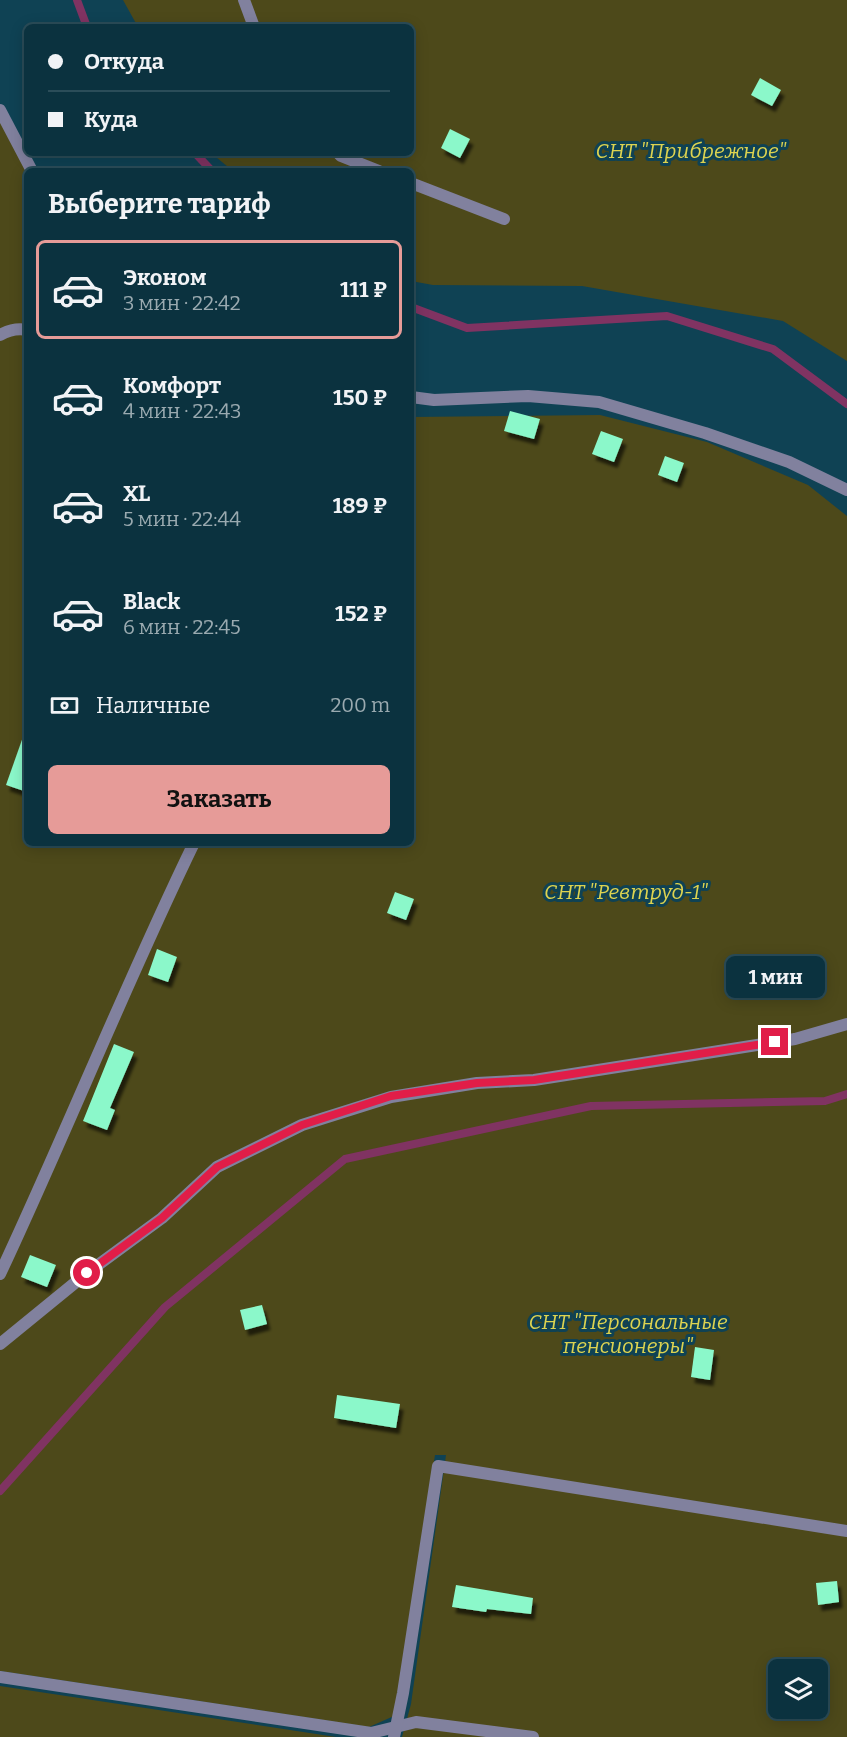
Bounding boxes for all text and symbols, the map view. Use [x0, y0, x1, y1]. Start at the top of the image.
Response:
text: Откуда [84, 48, 164, 75]
text: Куда [84, 106, 138, 133]
park label: СНТ "Прибрежное" [596, 138, 787, 164]
text: Выберите тариф [48, 188, 271, 220]
icon: car [51, 263, 105, 317]
text: Эконом [123, 264, 206, 291]
text: 111 ₽ [340, 276, 387, 303]
text: 3 мин · 22:42 [123, 291, 241, 315]
icon: car [51, 371, 105, 425]
text: Комфорт [123, 372, 221, 399]
text: 150 ₽ [333, 384, 387, 411]
text: 4 мин · 22:43 [123, 399, 241, 423]
icon: car [51, 479, 105, 533]
text: XL [123, 480, 150, 507]
text: 189 ₽ [333, 492, 387, 519]
text: 5 мин · 22:44 [123, 507, 241, 531]
icon: car [51, 587, 105, 641]
text: Black [123, 588, 180, 615]
text: 152 ₽ [335, 600, 387, 627]
text: 6 мин · 22:45 [123, 615, 241, 639]
icon: cash [48, 689, 81, 722]
text: Наличные [96, 692, 210, 719]
text: 200 m [330, 693, 390, 717]
button: Заказать [48, 765, 390, 834]
park label: СНТ "Ревтруд-1" [544, 879, 708, 905]
callout: 1 мин [726, 955, 824, 997]
text: 1 мин [748, 965, 803, 989]
route end [761, 1028, 788, 1055]
route start [73, 1259, 100, 1286]
park label: СНТ "Персональные пенсионеры" [529, 1309, 728, 1359]
map controls [768, 1659, 828, 1719]
button: layers [768, 1659, 828, 1719]

